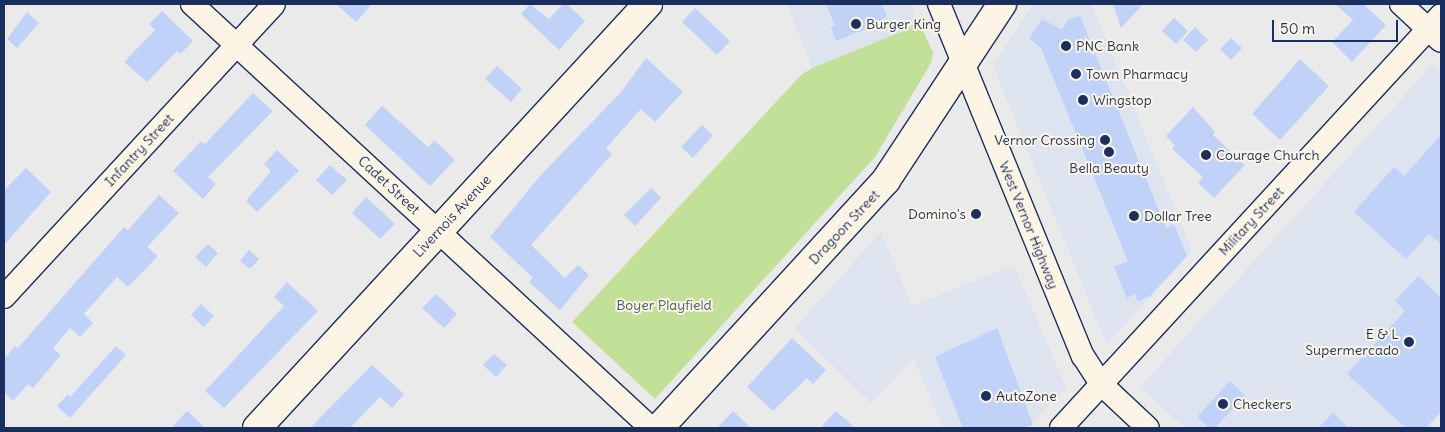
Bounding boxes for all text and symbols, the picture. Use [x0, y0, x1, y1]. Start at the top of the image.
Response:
scale bar [1275, 10, 1401, 42]
place label: Burger King [866, 16, 941, 32]
marker: Burger King [850, 18, 862, 30]
text: 50 m [1280, 19, 1315, 38]
place label: PNC Bank [1076, 38, 1139, 54]
marker: PNC Bank [1060, 40, 1072, 52]
place label: Town Pharmacy [1086, 66, 1188, 82]
marker: Town Pharmacy [1070, 68, 1082, 80]
place label: Wingstop [1093, 92, 1152, 108]
marker: Wingstop [1077, 94, 1089, 106]
street label: Infantry Street [101, 110, 177, 190]
place label: Vernor Crossing [994, 132, 1095, 148]
marker: Vernor Crossing [1099, 134, 1111, 146]
marker: Bella Beauty [1103, 146, 1115, 158]
place label: Courage Church [1216, 147, 1319, 163]
marker: Courage Church [1200, 149, 1212, 161]
street label: Cadet Street [355, 152, 423, 218]
street label: West Vernor Highway [996, 159, 1062, 291]
place label: Bella Beauty [1069, 160, 1149, 176]
street label: Livernois Avenue [410, 171, 494, 261]
street label: Military Street [1215, 183, 1287, 259]
street label: Dragoon Street [805, 186, 883, 268]
place label: Domino's [908, 206, 966, 222]
marker: Domino's [970, 208, 982, 220]
place label: Dollar Tree [1144, 208, 1212, 224]
marker: Dollar Tree [1128, 210, 1140, 222]
park label: Boyer Playfield [616, 297, 712, 313]
place label: E & L Supermercado [1305, 326, 1399, 358]
marker: E & L Supermercado [1403, 336, 1415, 348]
place label: AutoZone [996, 388, 1057, 404]
marker: AutoZone [980, 390, 992, 402]
place label: Checkers [1233, 396, 1292, 412]
marker: Checkers [1217, 398, 1229, 410]

